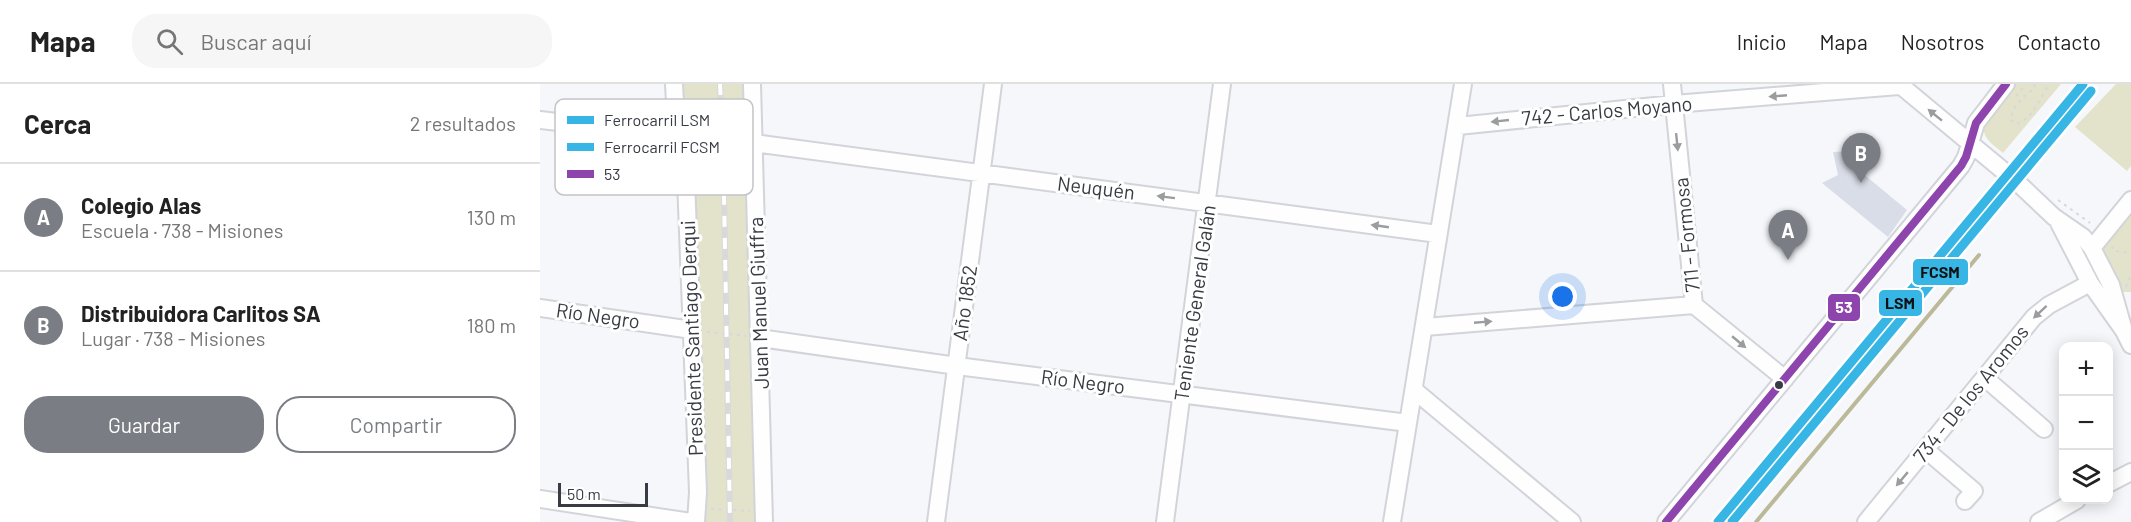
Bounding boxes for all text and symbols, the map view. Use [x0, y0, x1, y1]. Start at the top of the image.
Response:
search box [132, 14, 552, 68]
text: Mapa [30, 24, 96, 58]
icon: search [153, 25, 186, 58]
text: Buscar aquí [201, 28, 311, 54]
text: Inicio [1737, 29, 1787, 54]
text: Mapa [1820, 29, 1868, 54]
text: Nosotros [1901, 29, 1984, 54]
text: Contacto [2017, 29, 2101, 54]
street label: 742 - Carlos Moyano [1521, 91, 1693, 129]
one-way arrow [1769, 91, 1788, 101]
legend [555, 99, 753, 195]
text: Cerca [24, 108, 91, 139]
one-way arrow [1927, 108, 1943, 121]
text: Ferrocarril LSM [604, 110, 710, 129]
text: 2 resultados [410, 111, 516, 135]
one-way arrow [1491, 116, 1510, 126]
one-way arrow [1673, 133, 1682, 152]
pin: B [1842, 134, 1880, 183]
text: Ferrocarril FCSM [604, 137, 720, 156]
text: 53 [604, 164, 620, 183]
street label: Neuquén [1056, 170, 1136, 204]
street label: 711 - Formosa [1668, 176, 1704, 294]
text: Colegio Alas [81, 192, 201, 218]
one-way arrow [1156, 192, 1175, 201]
street label: Teniente General Galán [1168, 203, 1220, 402]
text: A [37, 205, 50, 229]
text: 130 m [467, 205, 516, 229]
pin: A [1768, 210, 1808, 260]
street label: Juan Manuel Giuffra [743, 217, 773, 390]
text: Escuela · 738 - Misiones [81, 218, 283, 242]
street label: Presidente Santiago Derqui [675, 220, 707, 456]
one-way arrow [1370, 222, 1389, 231]
line badge: FCSM [1912, 258, 1969, 286]
text: FCSM [1920, 262, 1960, 281]
street label: Año 1852 [947, 263, 981, 342]
your location [1548, 282, 1577, 311]
line badge: LSM [1878, 289, 1923, 317]
line badge: 53 [1827, 293, 1861, 322]
text: LSM [1885, 293, 1915, 312]
street label: Río Negro [555, 297, 642, 333]
text: 53 [1835, 297, 1853, 316]
text: Distribuidora Carlitos SA [81, 300, 321, 326]
one-way arrow [2033, 305, 2047, 319]
text: B [37, 313, 50, 337]
text: 180 m [467, 313, 516, 337]
one-way arrow [1474, 317, 1493, 327]
street label: 734 - De los Aromos [1907, 320, 2033, 467]
text: Lugar · 738 - Misiones [81, 326, 265, 350]
one-way arrow [1731, 335, 1746, 348]
map controls [2059, 342, 2113, 504]
button: + [2059, 342, 2113, 396]
street label: Río Negro [1040, 364, 1126, 398]
unlabelled marker [1773, 379, 1785, 391]
button: Guardar [24, 396, 264, 453]
button: Compartir [276, 396, 516, 453]
button: − [2059, 396, 2113, 450]
button: layers [2059, 450, 2113, 504]
one-way arrow [1896, 471, 1909, 486]
scale bar [558, 480, 648, 508]
text: 50 m [567, 484, 601, 503]

